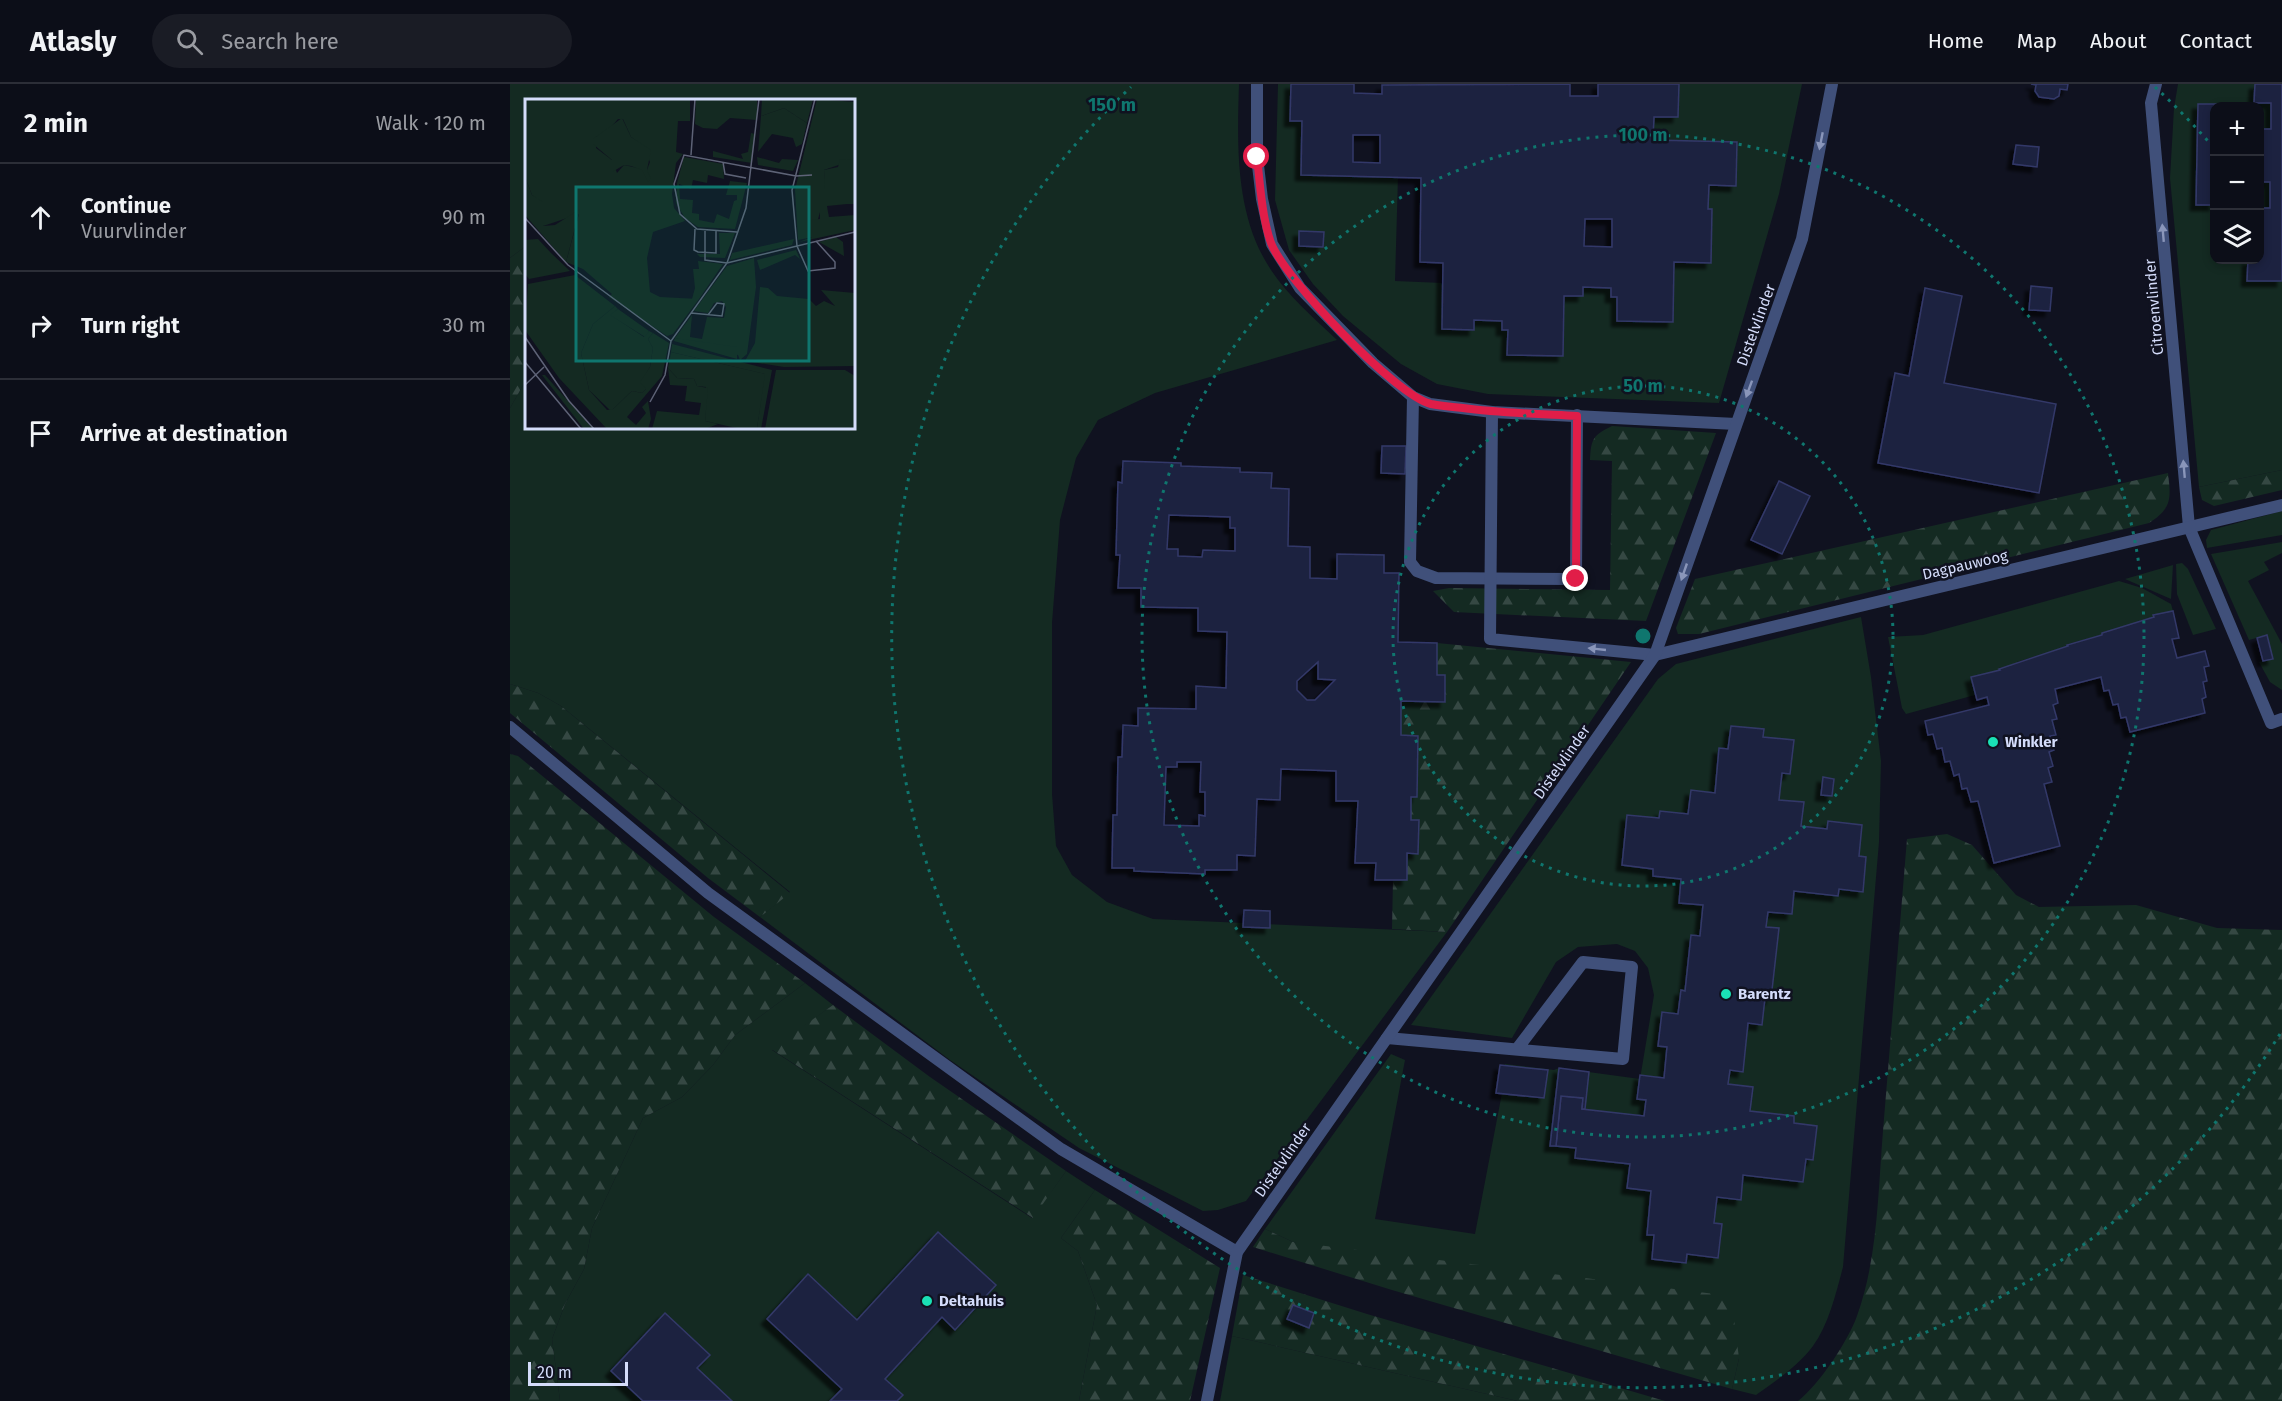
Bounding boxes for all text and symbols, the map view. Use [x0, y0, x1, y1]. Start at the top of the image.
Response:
search box [152, 14, 572, 68]
text: Atlasly [30, 25, 116, 58]
icon: search [173, 25, 206, 58]
text: Search here [221, 28, 339, 55]
text: Home [1928, 28, 1984, 54]
text: Map [2017, 28, 2057, 54]
text: About [2090, 28, 2147, 54]
text: Contact [2180, 28, 2252, 54]
text: 150 m [1088, 94, 1136, 116]
inset map [525, 99, 855, 429]
map controls [2210, 102, 2264, 264]
button: + [2210, 102, 2264, 156]
text: 2 min [24, 108, 88, 139]
text: Walk · 120 m [376, 111, 486, 135]
text: 100 m [1619, 124, 1667, 146]
one-way arrow [1816, 132, 1825, 151]
route start [1243, 143, 1269, 169]
button: − [2210, 156, 2264, 210]
text: Continue [81, 192, 171, 219]
icon: ahead [24, 201, 57, 234]
text: 90 m [442, 205, 486, 229]
button: layers [2210, 210, 2264, 264]
text: Vuurvlinder [81, 219, 186, 243]
one-way arrow [2158, 223, 2168, 242]
street label: Citroenvlinder [2141, 258, 2167, 356]
street label: Distelvlinder [1733, 281, 1779, 369]
icon: right [24, 309, 57, 342]
text: Turn right [81, 312, 180, 339]
text: 30 m [442, 313, 486, 337]
text: 50 m [1623, 375, 1663, 397]
one-way arrow [1743, 380, 1753, 398]
icon: arrive [24, 417, 57, 450]
text: Arrive at destination [81, 420, 288, 447]
one-way arrow [2179, 459, 2189, 478]
street label: Dagpauwoog [1921, 546, 2010, 584]
one-way arrow [1679, 564, 1689, 582]
route end [1562, 565, 1588, 591]
centre of rings [1633, 626, 1653, 646]
one-way arrow [1587, 644, 1606, 654]
street label: Distelvlinder [1530, 721, 1594, 802]
place label: Winkler [2005, 733, 2059, 751]
marker: Winkler [1986, 735, 2000, 749]
place label: Barentz [1738, 985, 1791, 1003]
marker: Barentz [1719, 987, 1733, 1001]
street label: Distelvlinder [1251, 1119, 1315, 1200]
place label: Deltahuis [939, 1292, 1004, 1310]
marker: Deltahuis [920, 1294, 934, 1308]
scale bar [528, 1359, 628, 1386]
text: 20 m [537, 1363, 572, 1382]

